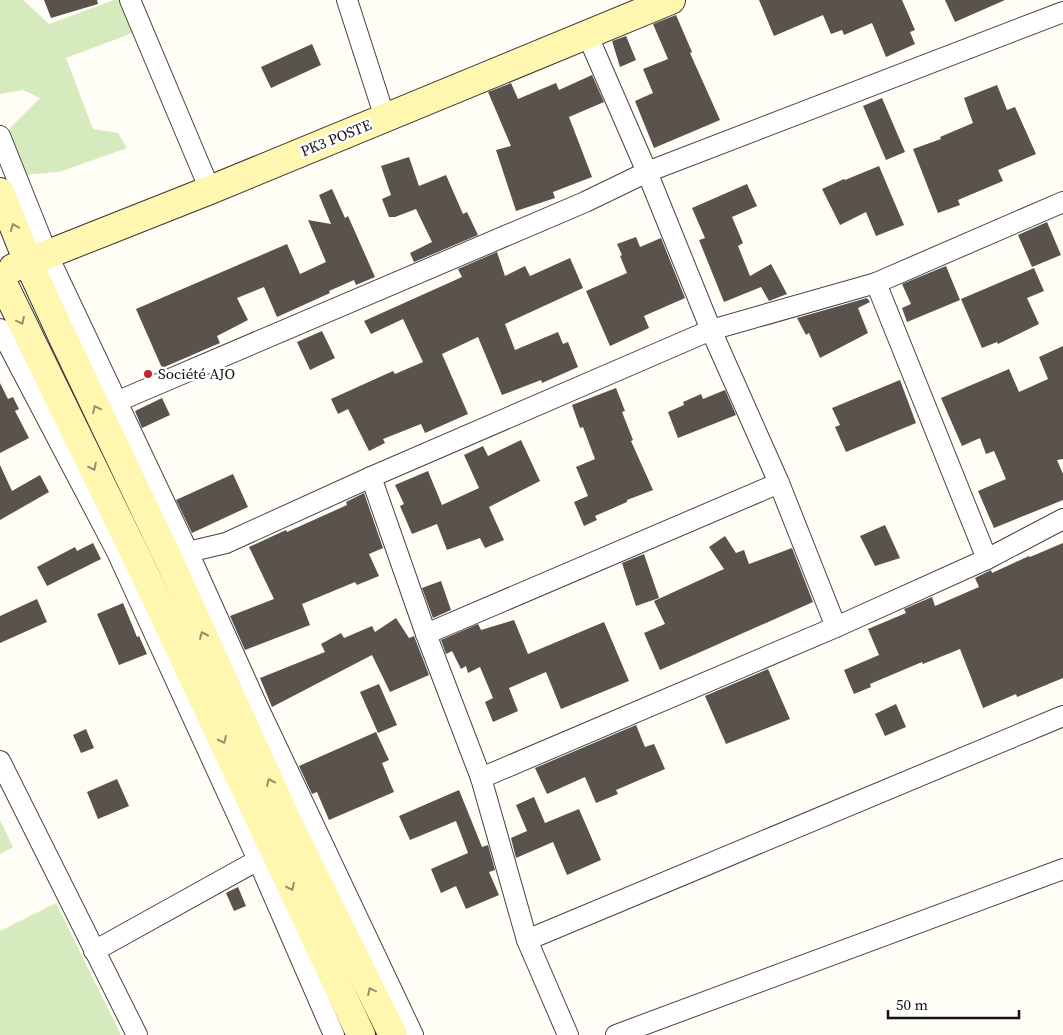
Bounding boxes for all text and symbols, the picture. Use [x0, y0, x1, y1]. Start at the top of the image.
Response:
street label: PK3 POSTE [297, 114, 374, 161]
one-way arrow [10, 223, 20, 232]
one-way arrow [15, 316, 26, 325]
place label: Société AJO [158, 363, 235, 384]
marker: Société AJO [142, 368, 154, 380]
one-way arrow [91, 405, 102, 414]
one-way arrow [87, 462, 97, 471]
one-way arrow [199, 631, 209, 640]
one-way arrow [216, 735, 227, 744]
one-way arrow [267, 779, 277, 788]
one-way arrow [285, 882, 296, 891]
one-way arrow [367, 987, 378, 996]
scale bar [888, 988, 1019, 1020]
text: 50 m [896, 994, 928, 1015]

